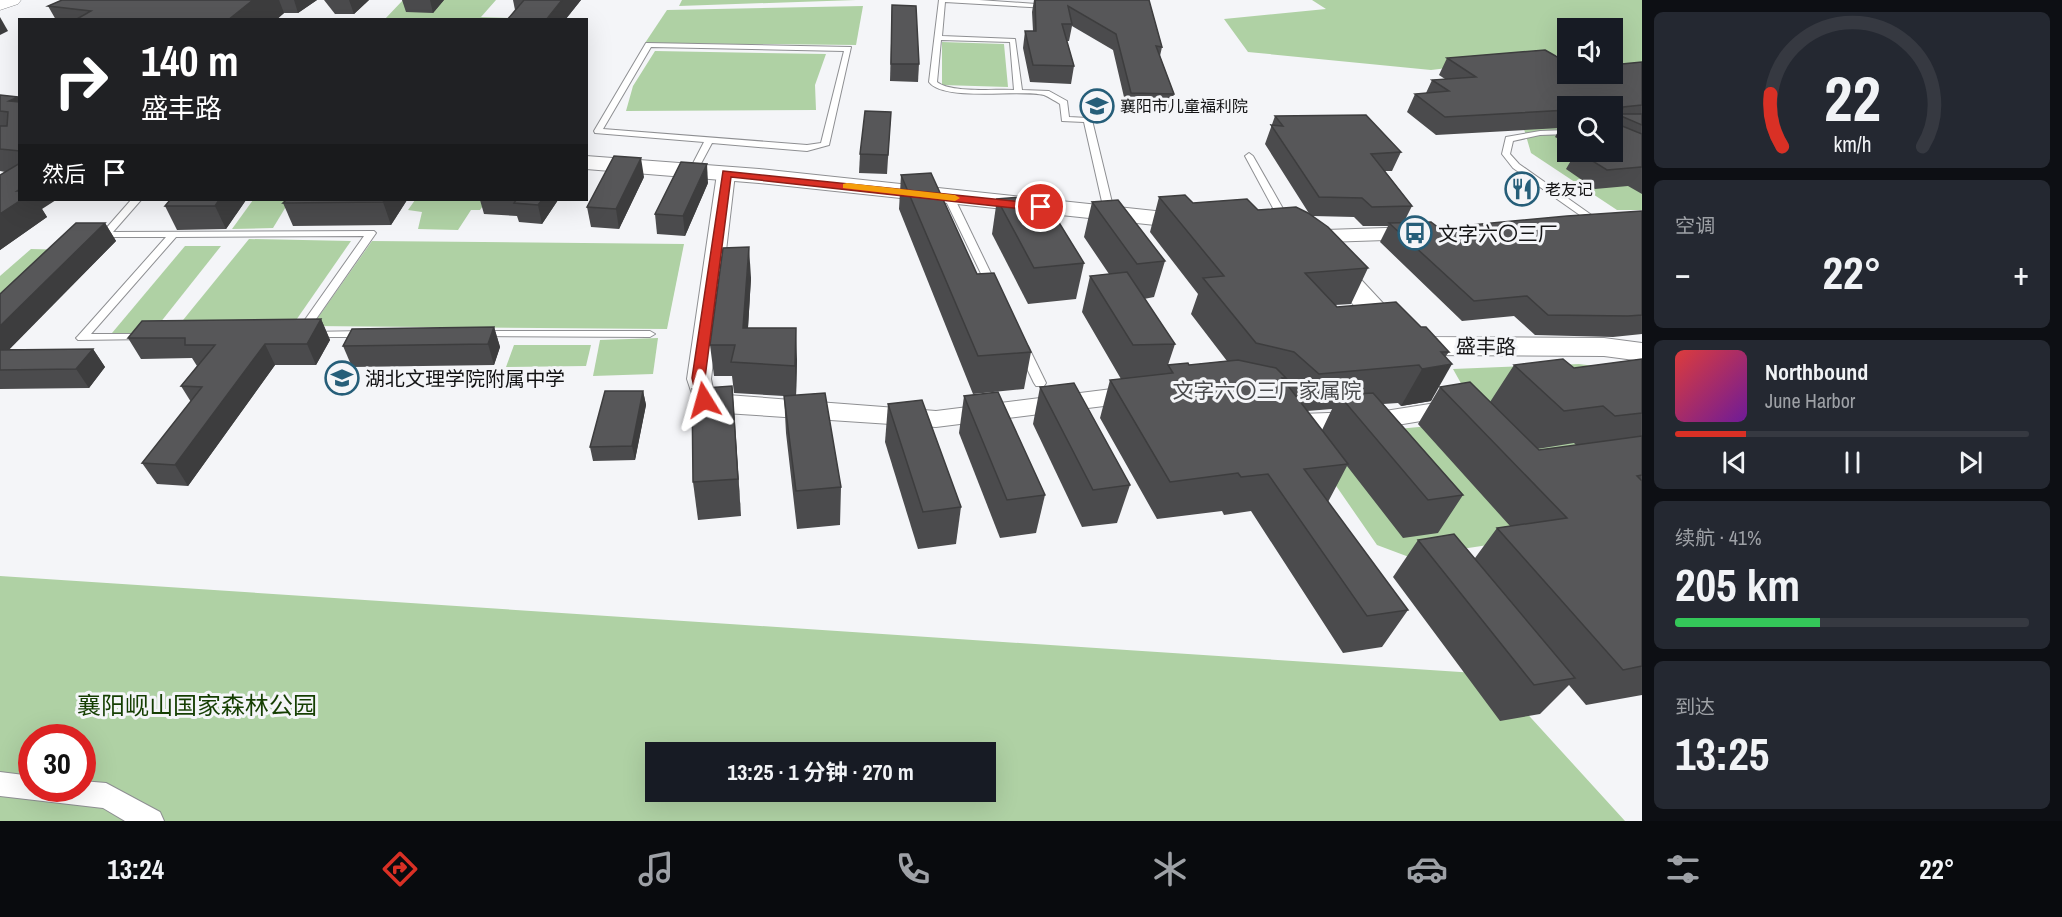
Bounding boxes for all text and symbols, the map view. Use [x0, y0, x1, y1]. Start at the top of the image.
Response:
map controls [1557, 18, 1623, 162]
button: sound [1557, 18, 1623, 84]
text: 140 m [141, 33, 239, 89]
icon: right [42, 42, 120, 120]
text: 22 [1824, 56, 1880, 140]
school or university icon: 襄阳市儿童福利院 [1079, 88, 1115, 124]
text: 盛丰路 [141, 90, 222, 126]
place label: 襄阳市儿童福利院 [1120, 95, 1248, 117]
button: search [1557, 96, 1623, 162]
text: km/h [1833, 130, 1871, 159]
icon: arrive [98, 156, 131, 189]
text: 然后 [42, 159, 86, 189]
restaurant icon: 老友记 [1504, 171, 1540, 207]
place label: 老友记 [1545, 178, 1593, 200]
pin [1015, 181, 1066, 232]
icon: arrive [1024, 190, 1057, 223]
text: 空调 [1675, 212, 1715, 239]
bus stop icon: 文字六〇三厂 [1397, 215, 1433, 251]
place label: 文字六〇三厂 [1438, 220, 1558, 247]
text: 22° [1822, 242, 1882, 303]
text: − [1675, 251, 1691, 295]
text: + [2013, 251, 2029, 295]
street label: 盛丰路 [1456, 332, 1516, 360]
text: Northbound [1765, 357, 1868, 387]
school or university icon: 湖北文理学院附属中学 [324, 360, 360, 396]
place label: 湖北文理学院附属中学 [365, 365, 565, 392]
position arrow [672, 368, 736, 432]
district label: 文字六〇三厂家属院 [1173, 376, 1362, 405]
text: June Harbor [1765, 387, 1855, 414]
icon: previous [1718, 446, 1751, 479]
icon: pause [1836, 446, 1869, 479]
icon: next [1954, 446, 1987, 479]
text: 续航 · 41% [1675, 524, 1762, 551]
text: 205 km [1675, 554, 1800, 615]
park label: 襄阳岘山国家森林公园 [77, 689, 317, 721]
text: 到达 [1675, 693, 1715, 720]
text: 13:25 [1675, 723, 1769, 784]
speed limit sign: 30 [18, 724, 96, 802]
text: 13:25 · 1 分钟 · 270 m [727, 757, 914, 787]
icon: directions [379, 848, 421, 890]
icon: music [635, 848, 677, 890]
icon: phone [892, 848, 934, 890]
icon: climate [1149, 848, 1191, 890]
icon: car [1406, 848, 1448, 890]
icon: filters [1662, 848, 1704, 890]
text: 13:24 [107, 851, 164, 887]
text: 22° [1919, 851, 1955, 887]

